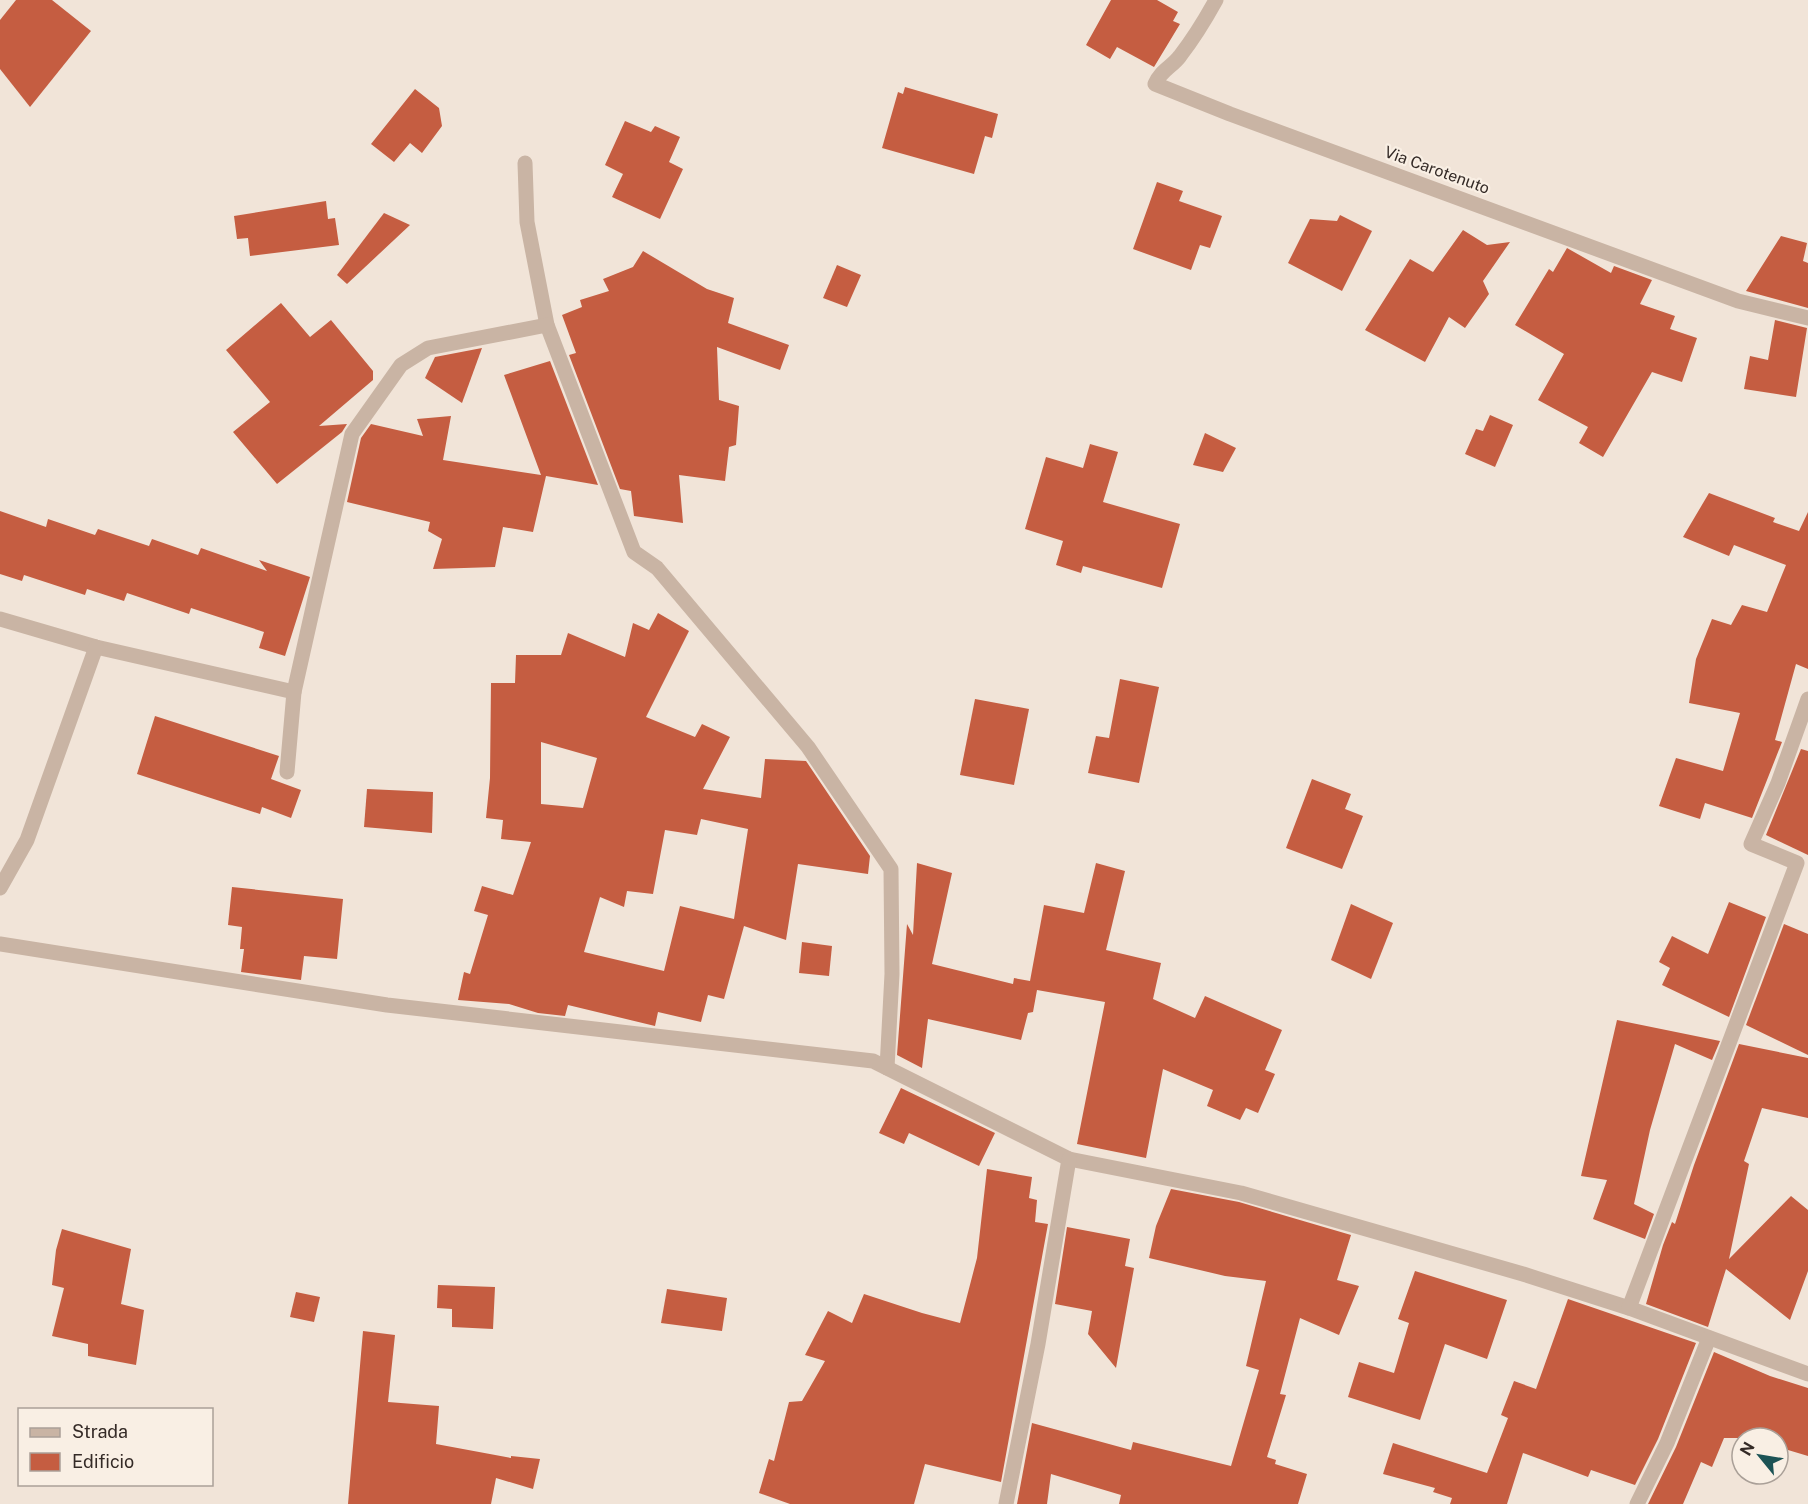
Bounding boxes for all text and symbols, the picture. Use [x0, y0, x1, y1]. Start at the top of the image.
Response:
street label: Via Carotenuto [1382, 142, 1492, 198]
legend [18, 1408, 213, 1486]
text: Strada [72, 1421, 128, 1442]
north arrow [1730, 1426, 1790, 1486]
text: N [1736, 1439, 1759, 1459]
text: Edificio [72, 1451, 134, 1472]

